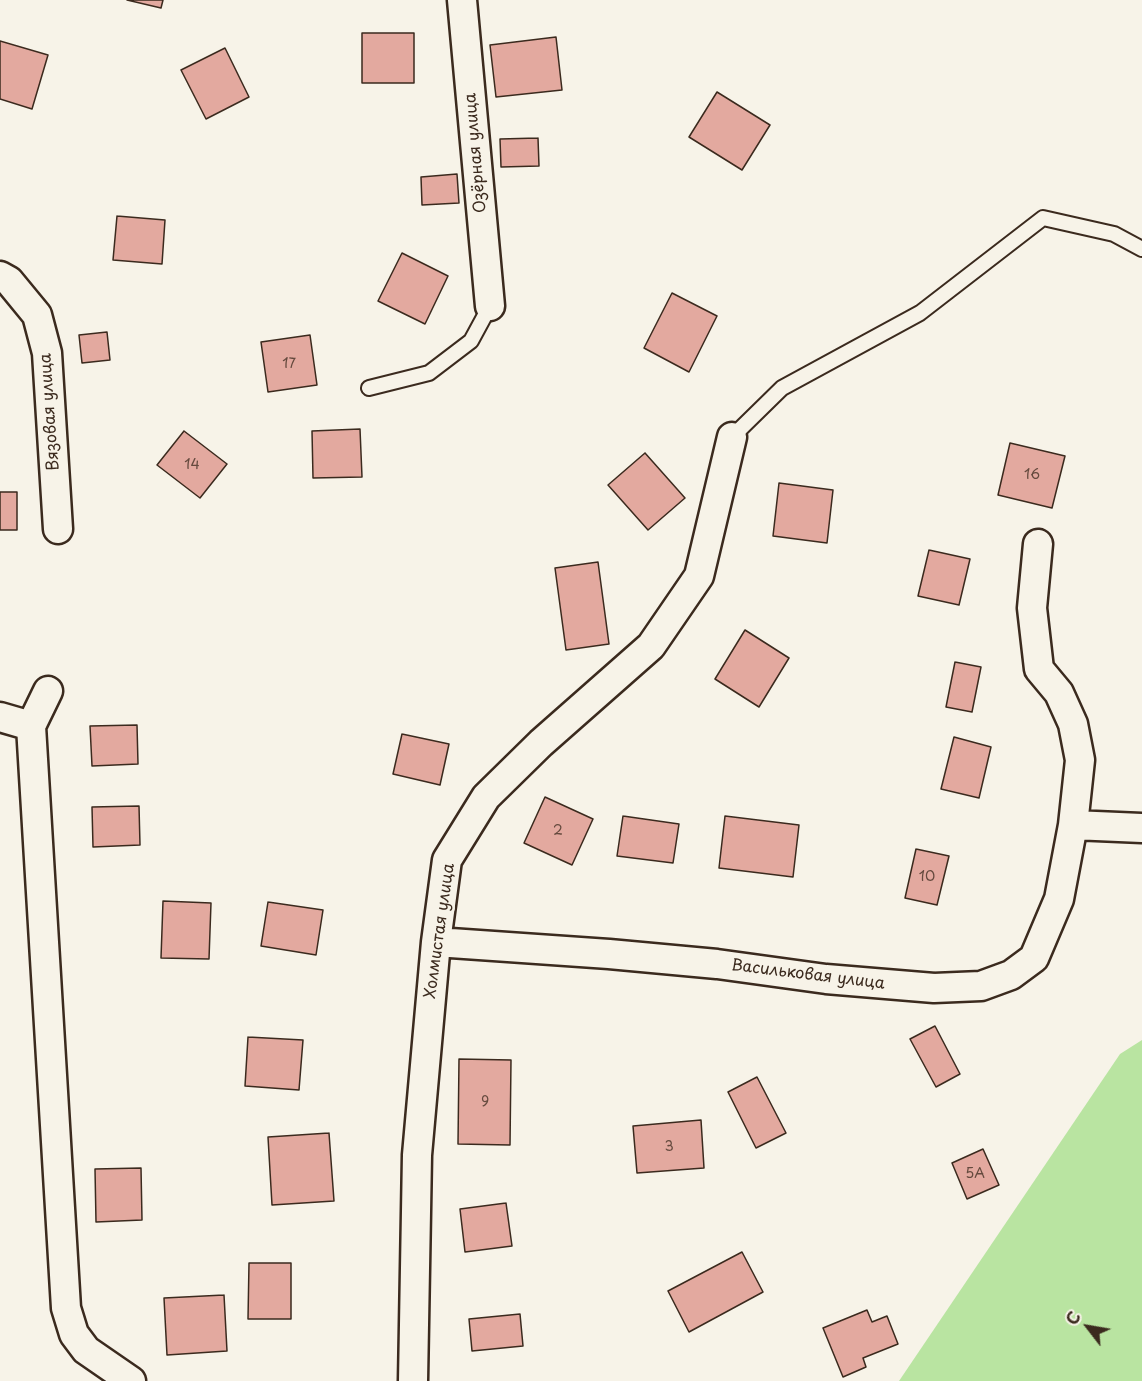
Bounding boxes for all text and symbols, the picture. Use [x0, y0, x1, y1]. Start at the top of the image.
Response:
street label: Озёрная улица [461, 92, 491, 214]
street label: Вязовая улица [36, 352, 64, 472]
house number: 17 [282, 356, 296, 372]
house number: 14 [184, 457, 200, 473]
house number: 16 [1024, 467, 1040, 483]
house number: 2 [553, 823, 563, 839]
street label: Холмистая улица [421, 862, 459, 1000]
house number: 10 [919, 869, 935, 885]
street label: Васильковая улица [730, 956, 886, 994]
house number: 9 [481, 1094, 489, 1110]
house number: 3 [664, 1139, 674, 1155]
house number: 5А [965, 1166, 985, 1182]
north arrow [1058, 1297, 1118, 1357]
text: С [1059, 1306, 1086, 1329]

